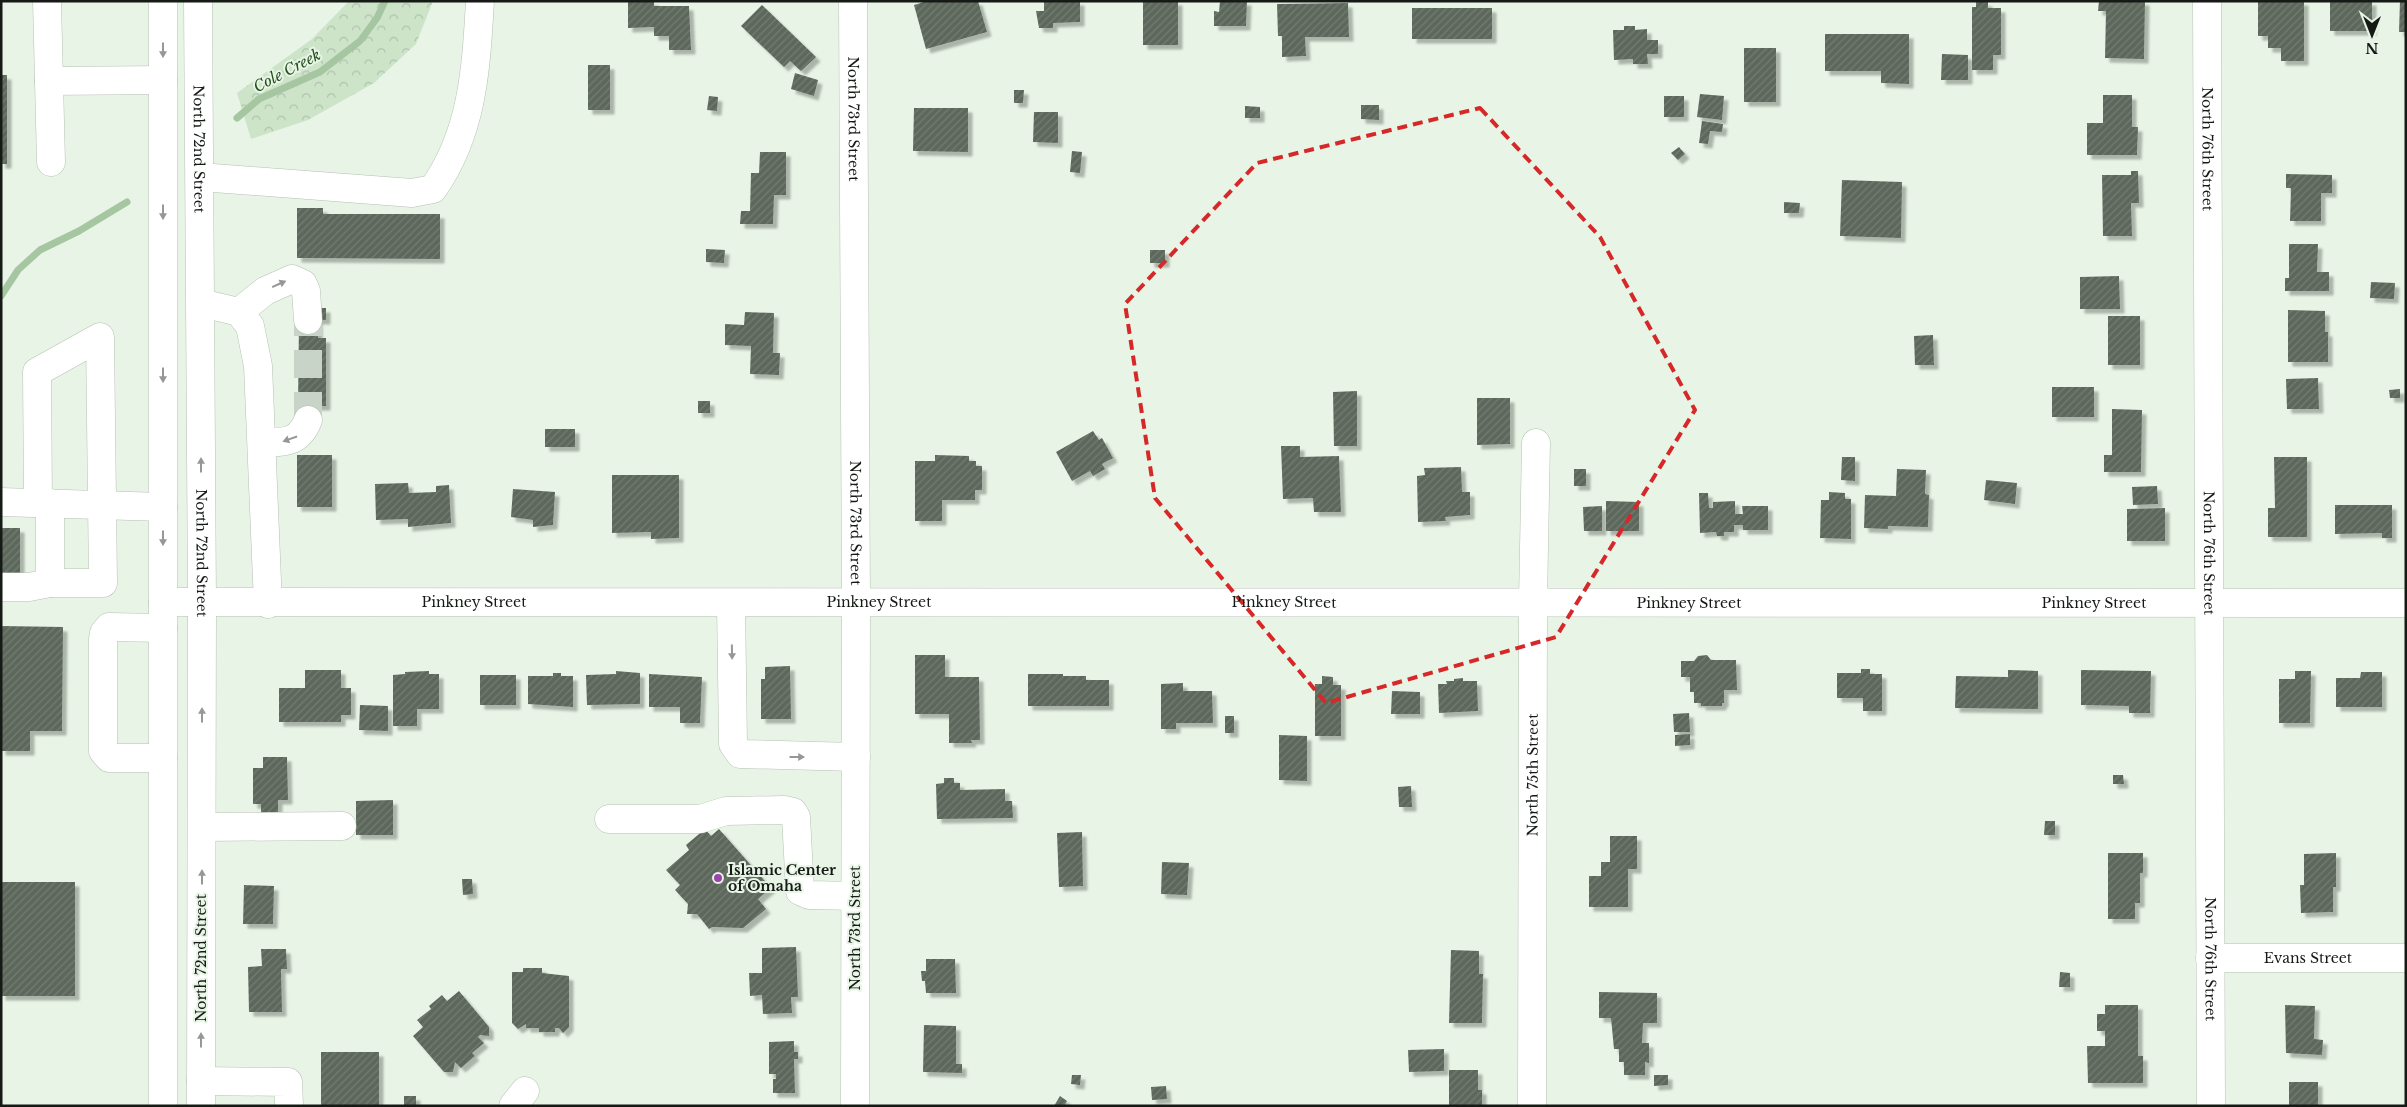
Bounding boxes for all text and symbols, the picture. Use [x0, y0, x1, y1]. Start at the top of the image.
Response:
north arrow [2347, 10, 2397, 60]
text: N [2365, 39, 2379, 57]
one-way arrow [159, 42, 167, 58]
water label: Cole Creek [250, 45, 324, 96]
street label: North 73rd Street [844, 57, 863, 182]
street label: North 72nd Street [190, 85, 208, 214]
street label: North 76th Street [2198, 87, 2217, 212]
one-way arrow [159, 205, 167, 221]
one-way arrow [272, 279, 286, 287]
one-way arrow [159, 367, 167, 383]
one-way arrow [282, 435, 297, 443]
one-way arrow [197, 456, 205, 472]
street label: North 73rd Street [846, 461, 865, 586]
street label: North 72nd Street [192, 489, 211, 618]
street label: North 76th Street [2200, 491, 2218, 616]
one-way arrow [159, 530, 167, 546]
street label: Pinkney Street [422, 593, 527, 611]
street label: Pinkney Street [827, 593, 932, 611]
street label: Pinkney Street [1232, 593, 1337, 612]
street label: Pinkney Street [1637, 594, 1742, 612]
street label: Pinkney Street [2042, 594, 2147, 612]
one-way arrow [728, 644, 736, 660]
one-way arrow [198, 706, 206, 722]
street label: North 75th Street [1524, 713, 1542, 836]
one-way arrow [790, 753, 806, 761]
place label: Islamic Center of Omaha [728, 861, 836, 895]
street label: North 73rd Street [846, 865, 864, 990]
one-way arrow [198, 869, 206, 885]
marker: Islamic Center of Omaha [712, 872, 724, 884]
street label: North 72nd Street [192, 893, 210, 1022]
street label: North 76th Street [2201, 897, 2220, 1022]
street label: Evans Street [2264, 949, 2353, 967]
one-way arrow [197, 1031, 205, 1047]

